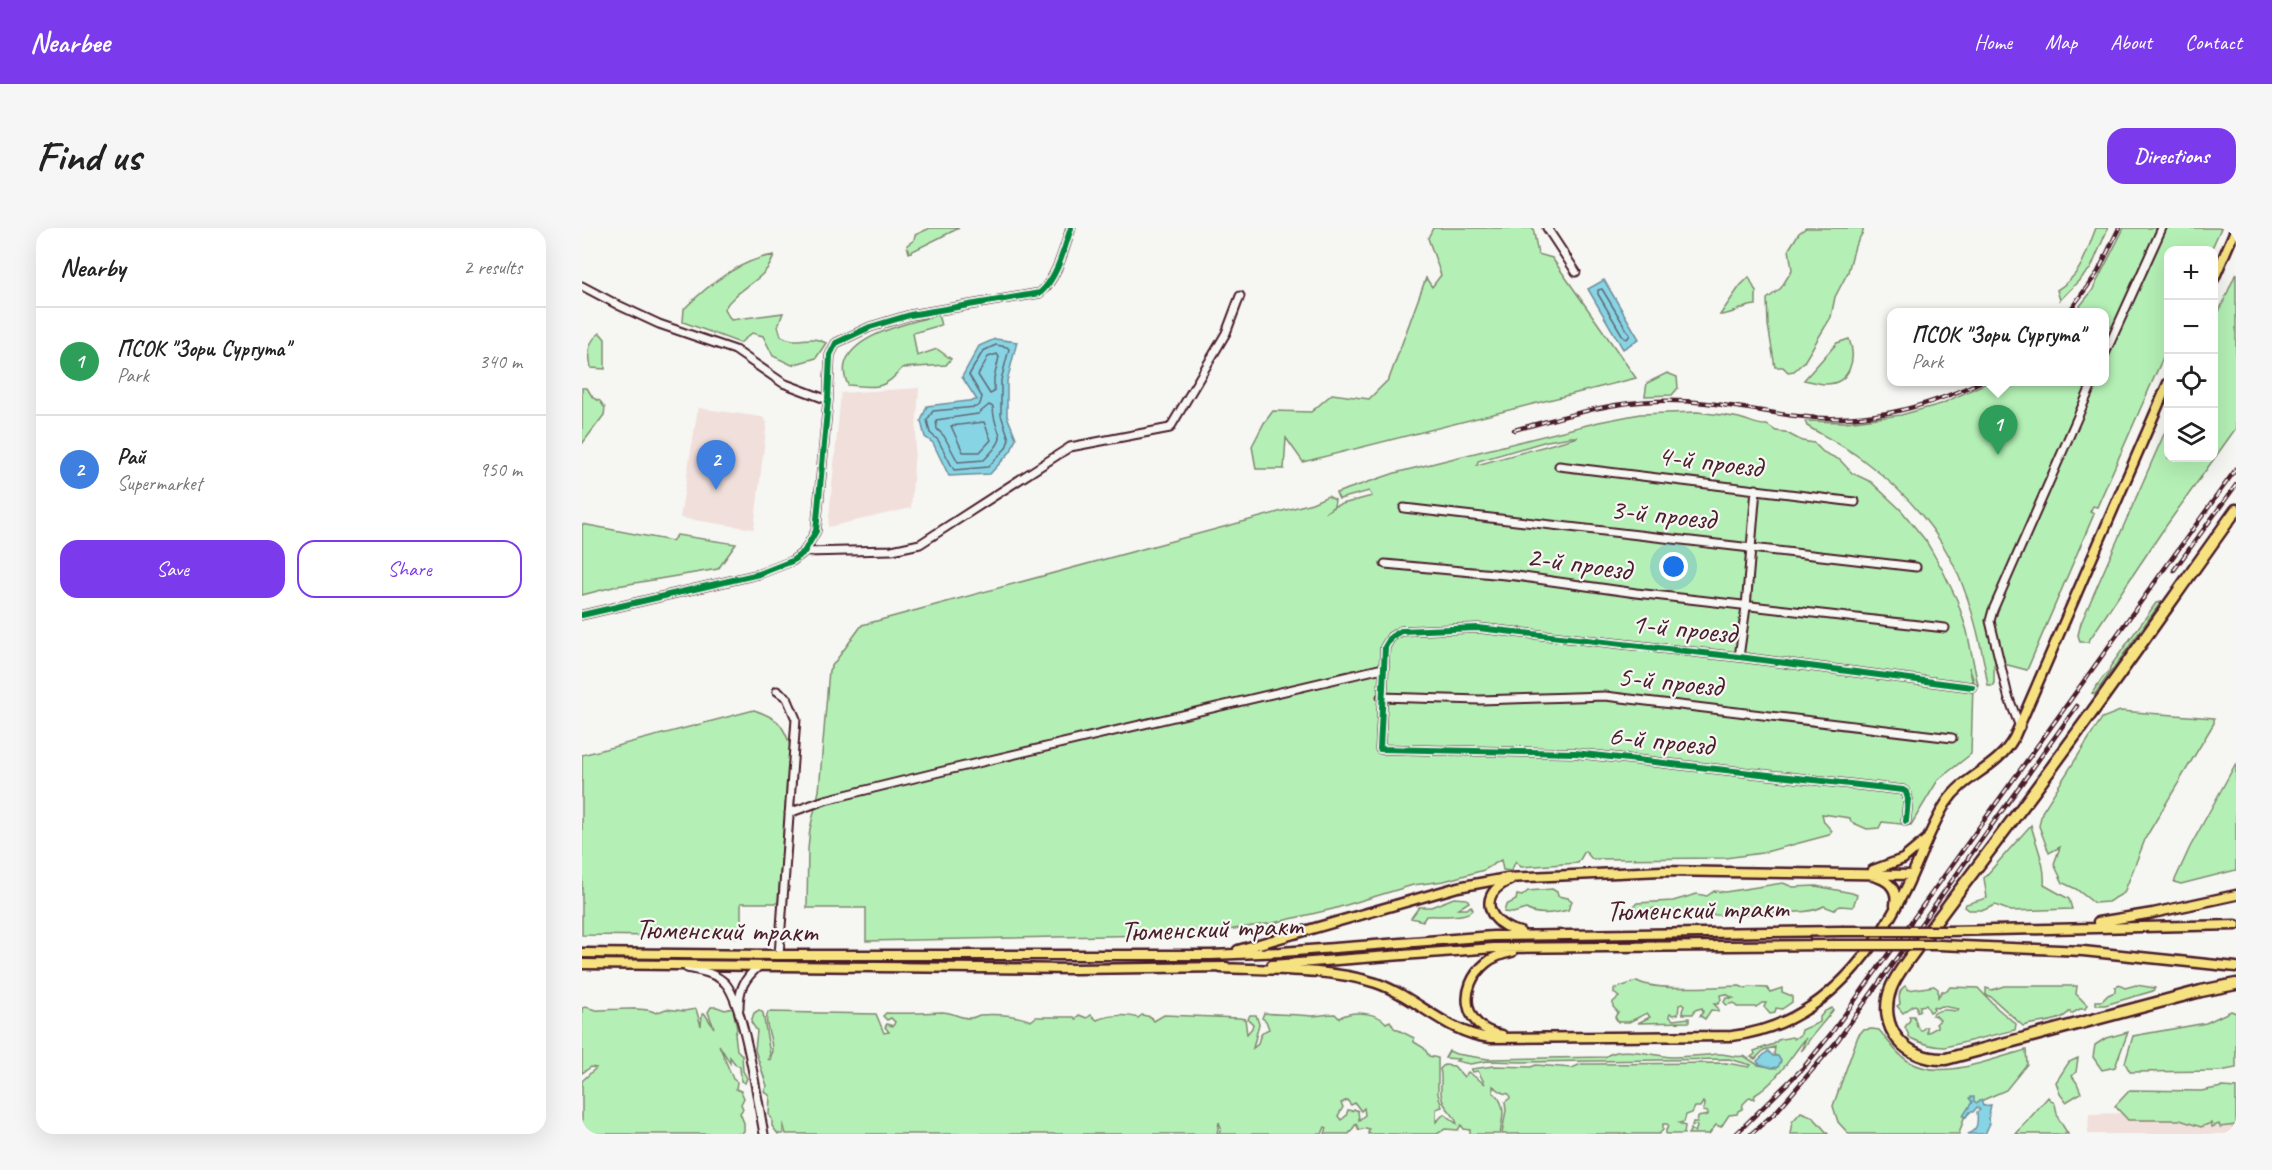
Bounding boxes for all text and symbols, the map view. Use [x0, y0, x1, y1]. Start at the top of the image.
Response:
text: Nearbee [30, 25, 110, 60]
text: Home [1974, 29, 2012, 55]
text: Map [2045, 29, 2077, 55]
text: About [2110, 29, 2152, 55]
text: Contact [2185, 29, 2242, 55]
button: Directions [2107, 128, 2236, 184]
text: Find us [36, 130, 141, 183]
map controls [2164, 246, 2218, 462]
button: + [2164, 246, 2218, 300]
text: Nearby [60, 251, 125, 284]
text: 2 results [463, 255, 522, 280]
button: − [2164, 300, 2218, 354]
popup [1887, 308, 2109, 386]
text: ПСОК "Зори Сургута" [1912, 321, 2084, 349]
text: ПСОК "Зори Сургута" [117, 335, 290, 363]
text: 1 [75, 349, 84, 374]
text: 340 m [479, 349, 522, 374]
text: Park [1912, 349, 1943, 374]
button: locate [2164, 354, 2218, 408]
text: Park [117, 363, 149, 388]
pin: 1 [1978, 406, 2018, 455]
button: layers [2164, 408, 2218, 462]
street label: 4-й проезд [1655, 436, 1767, 487]
pin: 2 [696, 440, 736, 490]
text: Рай [117, 443, 146, 471]
text: 2 [75, 457, 84, 482]
text: 950 m [479, 457, 522, 482]
text: Supermarket [117, 471, 202, 496]
street label: 3-й проезд [1609, 490, 1720, 539]
street label: 2-й проезд [1524, 537, 1636, 589]
button: Save [60, 540, 285, 598]
button: Share [297, 540, 522, 598]
your location [1659, 552, 1688, 581]
street label: 1-й проезд [1630, 604, 1741, 653]
street label: 5-й проезд [1616, 657, 1727, 706]
street label: 6-й проезд [1607, 716, 1718, 765]
street label: Тюменский тракт [1606, 888, 1791, 930]
street label: Тюменский тракт [1120, 906, 1305, 950]
street label: Тюменский тракт [635, 909, 820, 951]

